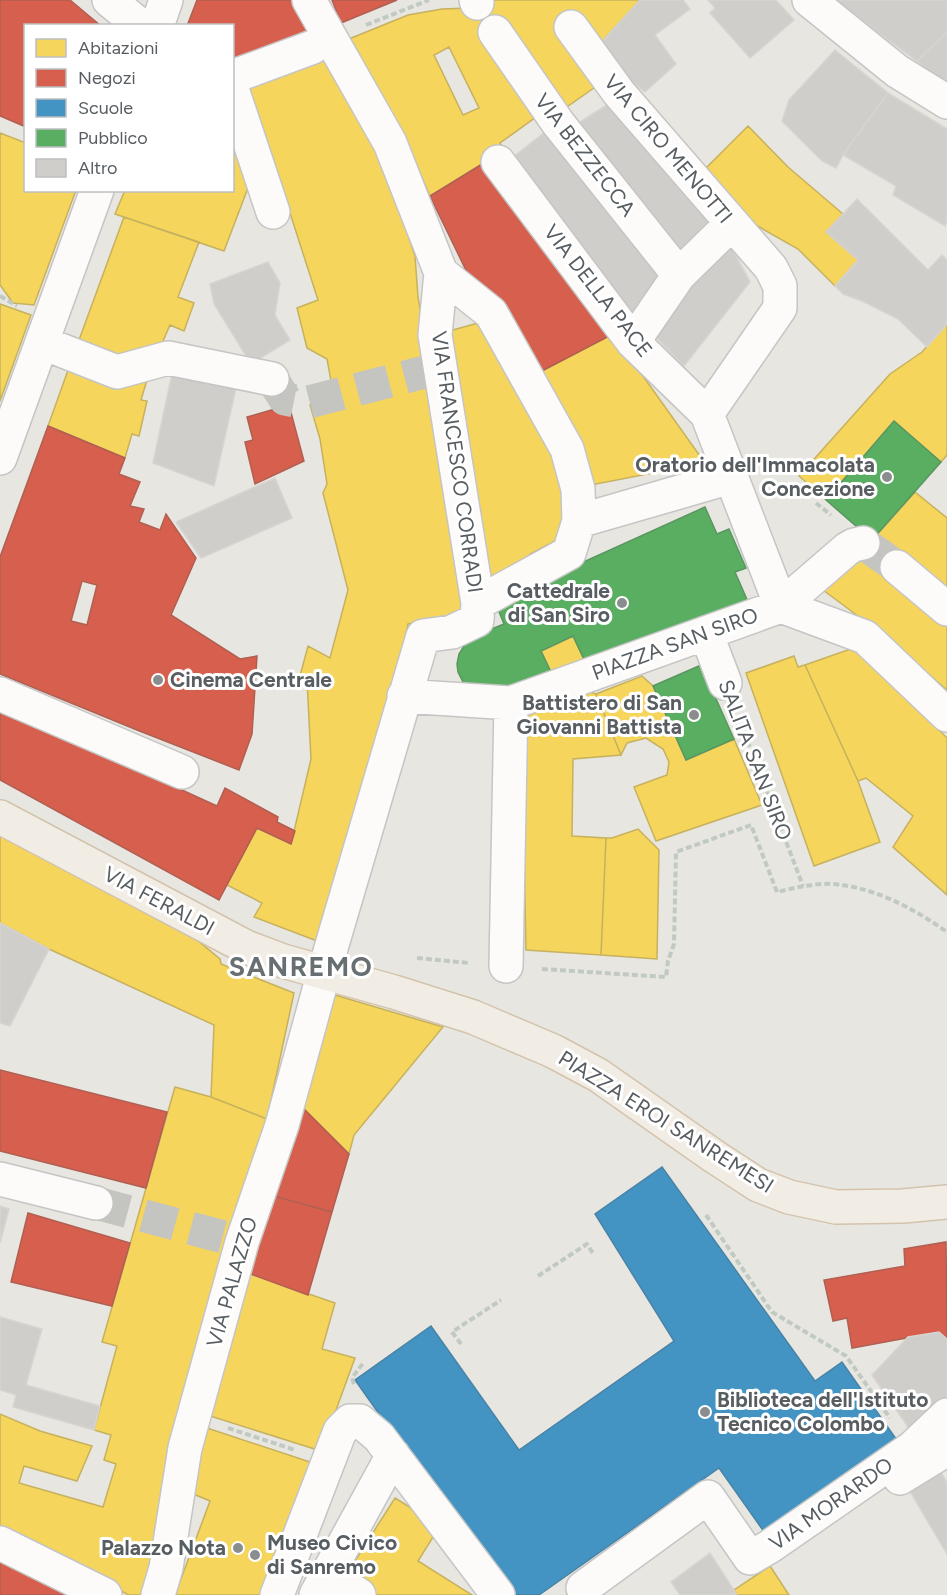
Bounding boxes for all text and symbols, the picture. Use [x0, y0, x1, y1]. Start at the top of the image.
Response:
legend [24, 24, 234, 192]
text: Abitazioni [78, 37, 159, 59]
text: Negozi [78, 67, 136, 89]
street label: VIA CIRO MENOTTI [599, 69, 738, 228]
street label: VIA BEZZECCA [530, 88, 641, 221]
text: Scuole [78, 97, 133, 119]
text: Pubblico [78, 127, 148, 149]
text: Altro [78, 157, 117, 179]
street label: VIA DELLA PACE [539, 219, 658, 362]
street label: VIA FRANCESCO CORRADI [427, 330, 488, 594]
place label: Oratorio dell'Immacolata Concezione [635, 452, 875, 501]
marker: Oratorio dell'Immacolata Concezione [880, 470, 894, 484]
place label: Cattedrale di San Siro [507, 578, 610, 627]
marker: Cattedrale di San Siro [615, 596, 629, 610]
street label: PIAZZA SAN SIRO [588, 602, 761, 685]
place label: Cinema Centrale [170, 667, 332, 692]
marker: Cinema Centrale [151, 673, 165, 687]
street label: SALITA SAN SIRO [713, 676, 798, 844]
place label: Battistero di San Giovanni Battista [517, 690, 682, 739]
marker: Battistero di San Giovanni Battista [687, 708, 701, 722]
street label: VIA FERALDI [100, 861, 219, 940]
district label: SANREMO [229, 950, 373, 983]
street label: PIAZZA EROI SANREMESI [554, 1045, 778, 1198]
street label: VIA PALAZZO [201, 1214, 262, 1350]
place label: Biblioteca dell'Istituto Tecnico Colombo [717, 1387, 929, 1436]
marker: Biblioteca dell'Istituto Tecnico Colombo [698, 1405, 712, 1419]
street label: VIA MORARDO [764, 1452, 897, 1555]
place label: Museo Civico di Sanremo [267, 1530, 397, 1579]
place label: Palazzo Nota [101, 1535, 226, 1560]
marker: Palazzo Nota [231, 1541, 245, 1555]
marker: Museo Civico di Sanremo [248, 1548, 262, 1562]

